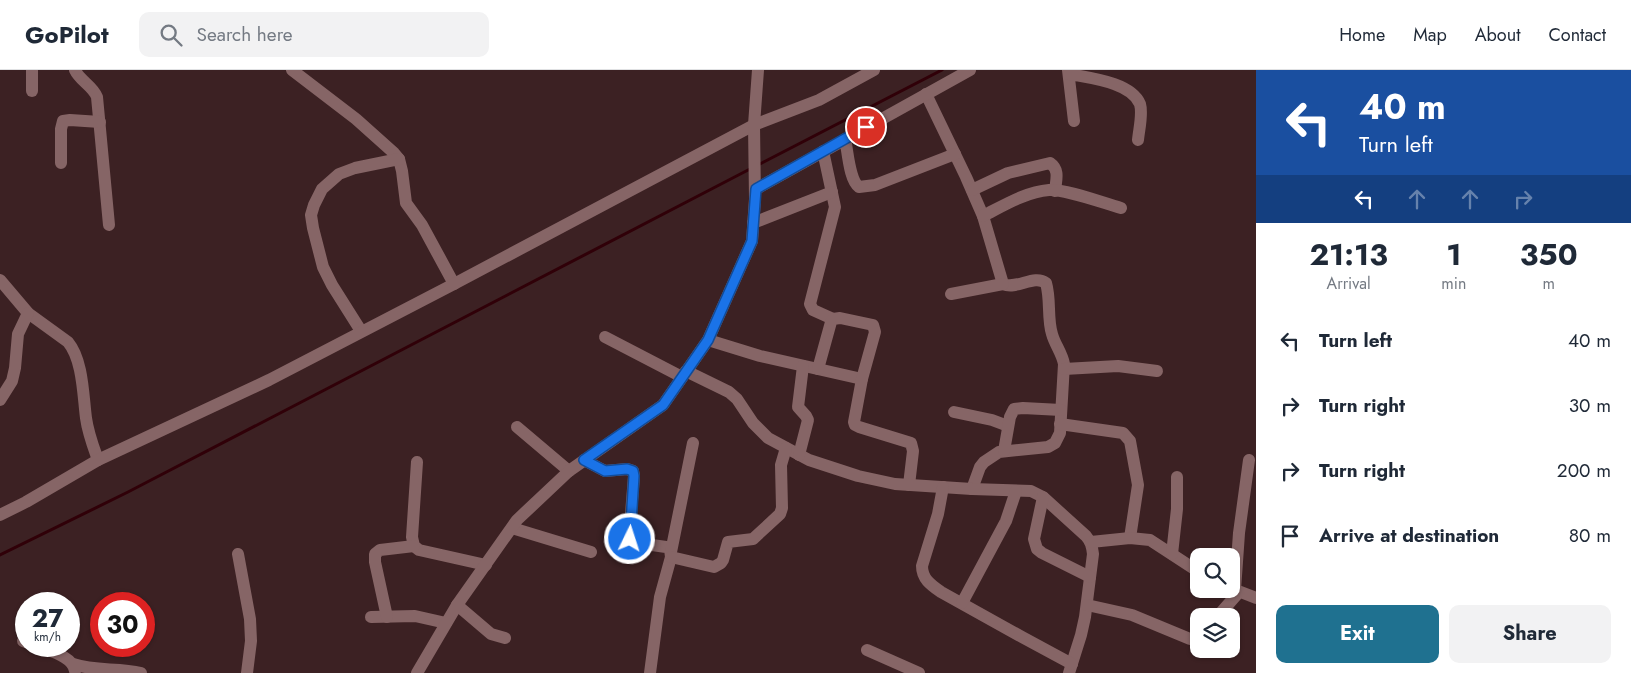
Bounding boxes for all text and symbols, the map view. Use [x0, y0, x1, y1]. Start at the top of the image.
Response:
search box [139, 12, 489, 57]
text: GoPilot [25, 17, 109, 52]
icon: search [157, 21, 185, 49]
text: Search here [197, 21, 293, 48]
text: Home [1339, 22, 1385, 48]
text: Map [1413, 22, 1447, 48]
text: About [1475, 22, 1520, 48]
text: Contact [1548, 22, 1606, 48]
text: 40 m [1359, 82, 1446, 132]
icon: left [1276, 90, 1341, 155]
pin [845, 106, 887, 148]
icon: arrive [852, 113, 880, 141]
text: Turn left [1359, 128, 1433, 160]
icon: left [1350, 185, 1378, 213]
icon: ahead [1403, 185, 1431, 213]
icon: ahead [1456, 185, 1484, 213]
icon: right [1509, 185, 1537, 213]
text: 21:13 [1309, 233, 1388, 276]
text: 1 [1446, 233, 1461, 276]
text: 350 [1520, 233, 1578, 276]
text: Arrival [1327, 272, 1371, 295]
text: min [1441, 272, 1466, 295]
text: m [1542, 272, 1555, 295]
icon: left [1276, 327, 1304, 355]
text: Turn left [1319, 327, 1392, 354]
text: 40 m [1568, 327, 1611, 354]
icon: right [1276, 392, 1304, 420]
text: Turn right [1319, 392, 1405, 419]
text: 30 m [1569, 392, 1611, 419]
icon: right [1276, 457, 1304, 485]
text: Turn right [1319, 457, 1405, 484]
text: 200 m [1557, 457, 1611, 484]
position arrow [603, 512, 655, 564]
icon: arrive [1276, 522, 1304, 550]
text: Arrive at destination [1319, 522, 1499, 549]
text: 80 m [1569, 522, 1611, 549]
map controls [1190, 548, 1240, 658]
button: search [1190, 548, 1240, 598]
speed limit sign: 30 [90, 592, 155, 657]
text: 27 [32, 600, 63, 636]
button: Exit [1276, 605, 1439, 663]
button: Share [1449, 605, 1611, 663]
button: layers [1190, 608, 1240, 658]
text: km/h [34, 628, 61, 646]

